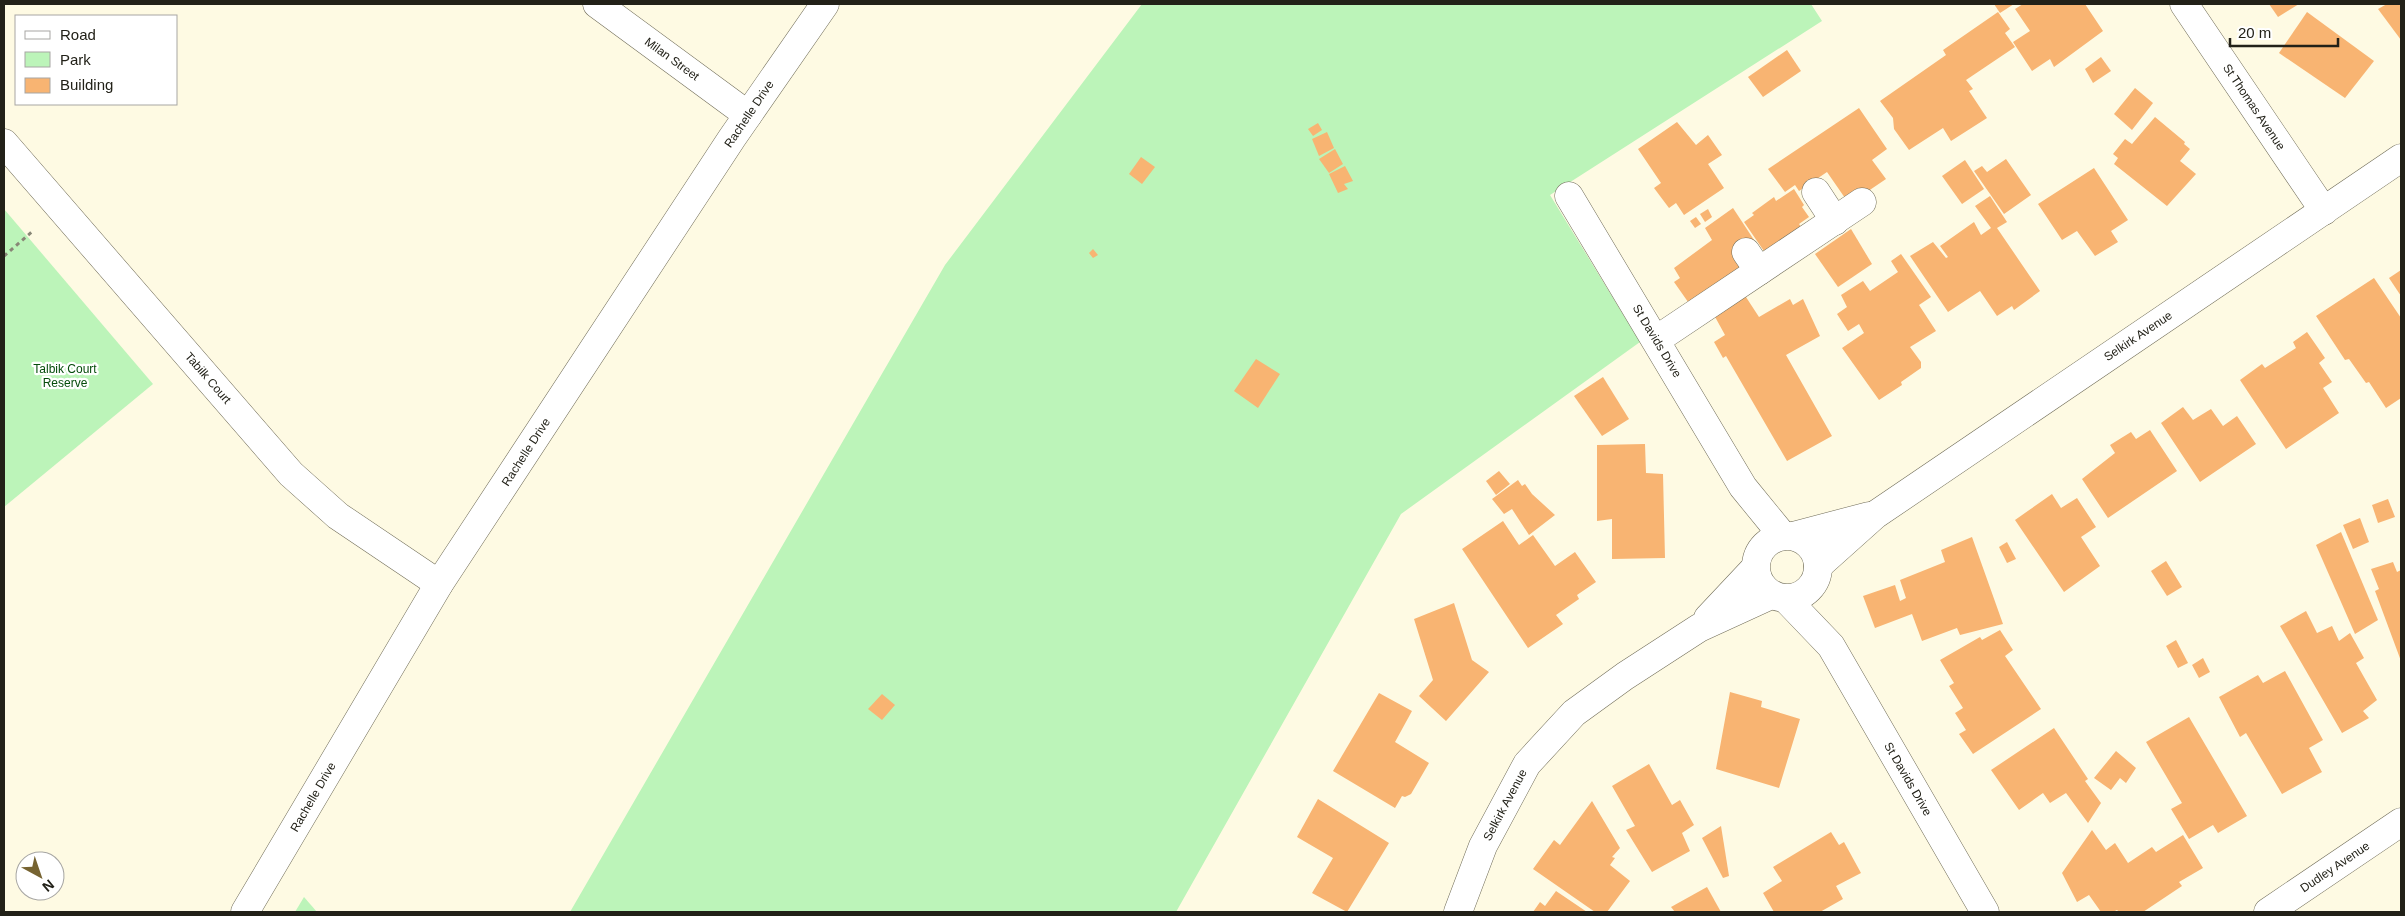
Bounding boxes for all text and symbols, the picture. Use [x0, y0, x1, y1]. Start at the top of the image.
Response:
legend [15, 15, 178, 105]
scale bar [2230, 15, 2338, 47]
text: 20 m [2238, 24, 2271, 41]
text: Road [60, 26, 96, 43]
street label: Milan Street [642, 35, 703, 84]
text: Park [60, 51, 91, 68]
street label: St Thomas Avenue [2220, 61, 2288, 153]
text: Building [60, 76, 113, 93]
street label: Rachelle Drive [721, 77, 777, 150]
street label: St Davids Drive [1630, 302, 1684, 380]
street label: Selkirk Avenue [2101, 308, 2175, 364]
street label: Tabilk Court [182, 349, 235, 407]
park label: Talbik Court Reserve [33, 362, 97, 390]
street label: Rachelle Drive [499, 415, 553, 489]
street label: St Davids Drive [1881, 740, 1935, 819]
street label: Rachelle Drive [287, 759, 339, 834]
street label: Selkirk Avenue [1480, 766, 1530, 843]
street label: Dudley Avenue [2298, 839, 2373, 895]
north arrow [15, 851, 65, 901]
text: N [39, 877, 57, 895]

